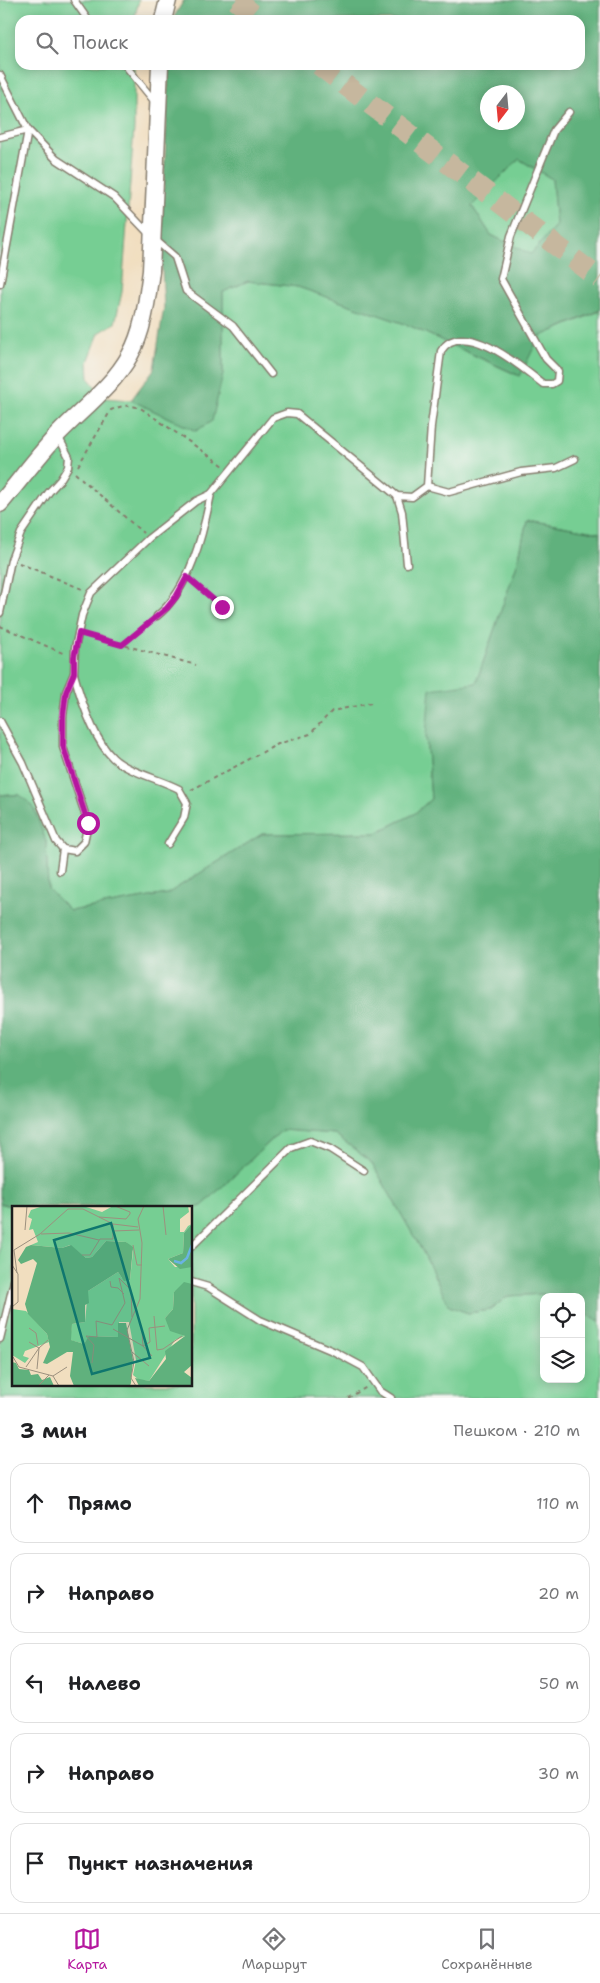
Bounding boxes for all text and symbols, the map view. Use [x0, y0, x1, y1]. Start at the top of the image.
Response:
search box [15, 15, 585, 70]
icon: search [33, 29, 61, 57]
text: Поиск [73, 30, 128, 55]
north arrow [480, 85, 525, 130]
route end [211, 596, 234, 619]
route start [77, 812, 100, 835]
inset map [12, 1206, 192, 1386]
map controls [540, 1293, 585, 1383]
button: locate [540, 1293, 585, 1338]
button: layers [540, 1338, 585, 1383]
text: 3 мин [20, 1417, 87, 1445]
text: Пешком · 210 m [454, 1420, 580, 1441]
icon: ahead [21, 1489, 49, 1517]
text: Прямо [68, 1491, 132, 1516]
text: 110 m [536, 1493, 579, 1514]
icon: right [21, 1579, 49, 1607]
text: Направо [68, 1581, 154, 1606]
text: 20 m [538, 1583, 579, 1604]
icon: left [21, 1669, 49, 1697]
text: Налево [68, 1671, 141, 1696]
text: 50 m [539, 1673, 579, 1694]
icon: right [21, 1759, 49, 1787]
text: Направо [68, 1761, 154, 1786]
text: 30 m [538, 1763, 579, 1784]
icon: arrive [21, 1849, 49, 1877]
text: Пункт назначения [68, 1851, 253, 1876]
tab: Карта [67, 1925, 107, 1973]
tab: Маршрут [242, 1925, 307, 1973]
tab: Сохранённые [441, 1925, 533, 1973]

